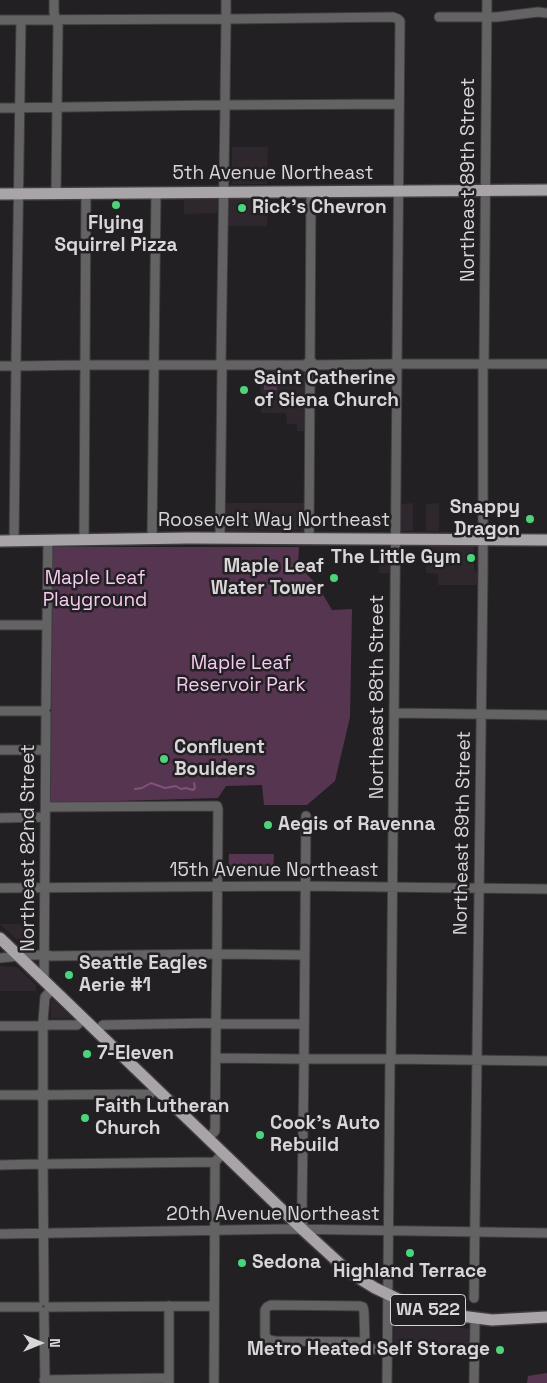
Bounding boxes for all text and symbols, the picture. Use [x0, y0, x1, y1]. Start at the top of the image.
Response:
street label: Northeast 89th Street [458, 78, 480, 282]
street label: 5th Avenue Northeast [172, 163, 374, 185]
place label: Rick's Chevron [252, 197, 387, 219]
marker: Flying Squirrel Pizza [110, 199, 122, 211]
marker: Rick's Chevron [236, 202, 248, 214]
place label: Flying Squirrel Pizza [54, 213, 178, 257]
place label: Saint Catherine of Siena Church [254, 368, 399, 412]
marker: Saint Catherine of Siena Church [238, 384, 250, 396]
place label: Snappy Dragon [450, 497, 520, 541]
street label: Roosevelt Way Northeast [158, 510, 390, 532]
marker: Snappy Dragon [524, 513, 536, 525]
place label: The Little Gym [331, 547, 461, 569]
marker: The Little Gym [465, 552, 477, 564]
place label: Maple Leaf Water Tower [211, 556, 324, 600]
park label: Maple Leaf Playground [43, 568, 147, 612]
marker: Maple Leaf Water Tower [328, 572, 340, 584]
street label: Northeast 88th Street [367, 595, 389, 799]
park label: Maple Leaf Reservoir Park [176, 653, 306, 697]
street label: Northeast 89th Street [450, 731, 476, 935]
place label: Confluent Boulders [174, 737, 265, 781]
street label: Northeast 82nd Street [18, 744, 40, 952]
marker: Confluent Boulders [158, 753, 170, 765]
place label: Aegis of Ravenna [278, 814, 435, 836]
marker: Aegis of Ravenna [262, 819, 274, 831]
street label: 15th Avenue Northeast [169, 860, 379, 882]
place label: Seattle Eagles Aerie #1 [79, 953, 208, 997]
marker: Seattle Eagles Aerie #1 [63, 969, 75, 981]
place label: 7-Eleven [97, 1043, 174, 1065]
marker: 7-Eleven [81, 1048, 93, 1060]
place label: Faith Lutheran Church [95, 1096, 230, 1140]
marker: Faith Lutheran Church [79, 1112, 91, 1124]
place label: Cook's Auto Rebuild [270, 1113, 380, 1157]
marker: Cook's Auto Rebuild [254, 1129, 266, 1141]
street label: 20th Avenue Northeast [166, 1204, 380, 1226]
marker: Highland Terrace [404, 1247, 416, 1259]
place label: Sedona [252, 1252, 321, 1274]
marker: Sedona [236, 1257, 248, 1269]
place label: Highland Terrace [333, 1261, 487, 1283]
road number: WA 522 [390, 1294, 466, 1326]
north arrow [15, 1318, 65, 1368]
text: N [46, 1338, 64, 1348]
place label: Metro Heated Self Storage [247, 1339, 490, 1361]
marker: Metro Heated Self Storage [494, 1344, 506, 1356]

